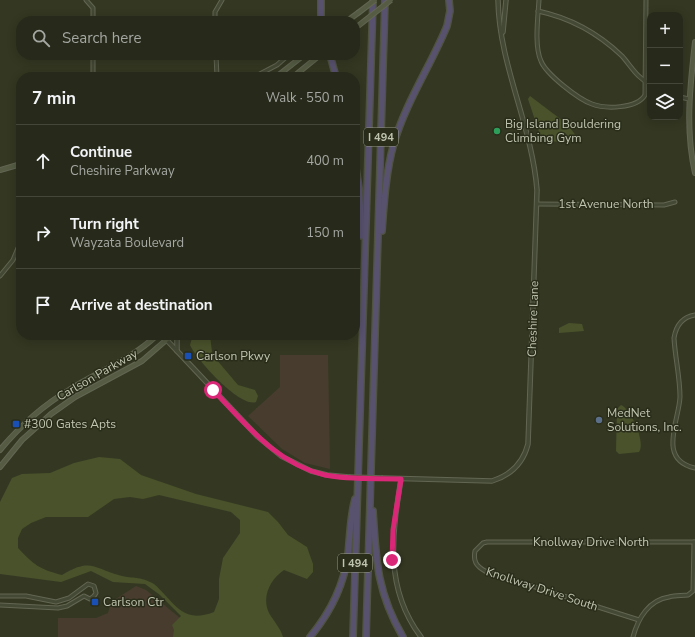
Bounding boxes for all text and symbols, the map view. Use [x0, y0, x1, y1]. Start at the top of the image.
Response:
map controls [647, 12, 683, 120]
button: + [647, 12, 683, 48]
search box [16, 16, 360, 60]
icon: search [30, 27, 52, 49]
text: Search here [62, 28, 142, 48]
button: − [647, 48, 683, 84]
button: layers [647, 84, 683, 120]
text: 7 min [32, 87, 76, 110]
text: Walk · 550 m [266, 89, 344, 107]
place label: Big Island Bouldering Climbing Gym [505, 116, 621, 146]
marker: Big Island Bouldering Climbing Gym [492, 126, 502, 136]
road number: I 494 [364, 128, 398, 146]
text: Continue [70, 142, 132, 162]
icon: ahead [32, 150, 54, 172]
text: 400 m [306, 152, 344, 170]
text: Cheshire Parkway [70, 162, 175, 180]
street label: 1st Avenue North [558, 196, 654, 212]
text: Turn right [70, 214, 139, 234]
icon: right [32, 222, 54, 244]
text: 150 m [306, 224, 344, 242]
text: Wayzata Boulevard [70, 234, 184, 252]
street label: Cheshire Lane [524, 281, 542, 357]
icon: arrive [32, 294, 54, 316]
text: Arrive at destination [70, 295, 213, 315]
street label: Carlson Parkway [54, 345, 141, 405]
place label: Carlson Pkwy [196, 348, 271, 364]
marker: Carlson Pkwy [183, 351, 193, 361]
route start [204, 381, 222, 399]
place label: MedNet Solutions, Inc. [607, 405, 682, 435]
marker: MedNet Solutions, Inc. [594, 415, 604, 425]
place label: #300 Gates Apts [24, 416, 116, 432]
marker: #300 Gates Apts [11, 419, 21, 429]
street label: Knollway Drive North [533, 534, 649, 550]
route end [383, 551, 401, 569]
road number: I 494 [338, 554, 372, 572]
street label: Knollway Drive South [484, 563, 600, 615]
place label: Carlson Ctr [103, 594, 164, 610]
marker: Carlson Ctr [90, 597, 100, 607]

